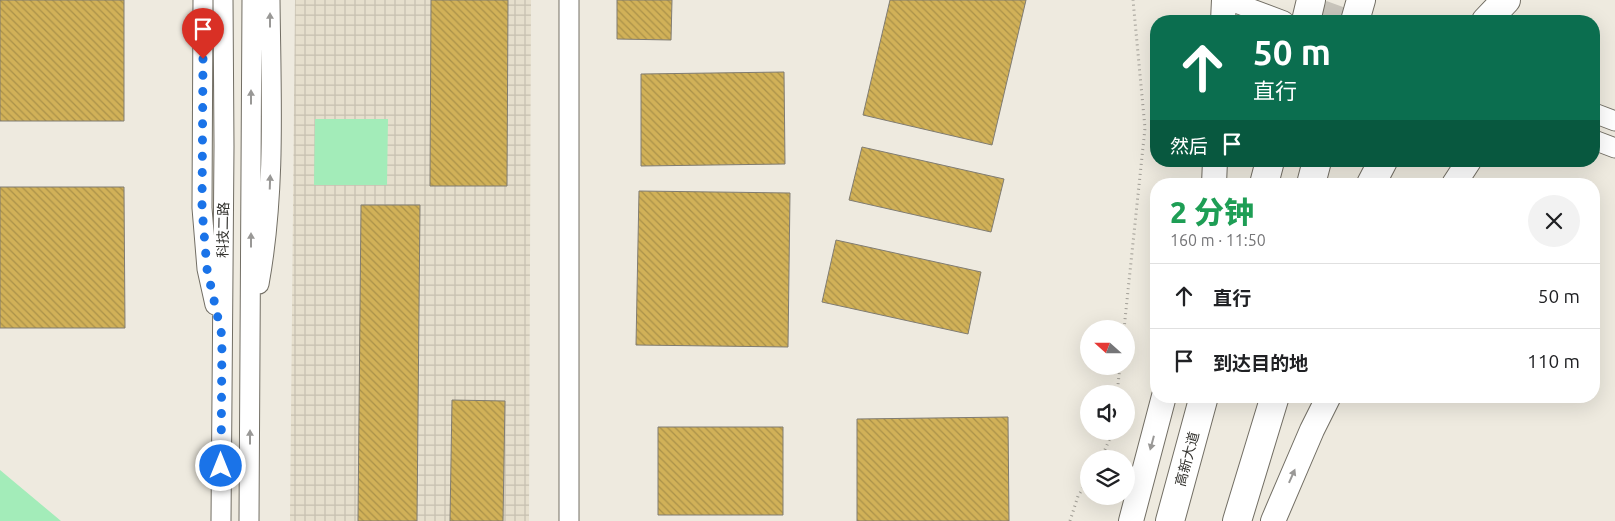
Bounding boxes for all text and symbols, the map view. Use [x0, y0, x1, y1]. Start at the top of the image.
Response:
pin [182, 8, 224, 59]
one-way arrow [266, 12, 274, 28]
icon: arrive [189, 15, 217, 43]
text: 50 m [1253, 32, 1331, 72]
icon: ahead [1170, 35, 1235, 100]
text: 直行 [1253, 78, 1297, 103]
one-way arrow [247, 89, 255, 105]
icon: arrive [1218, 130, 1246, 158]
text: 然后 [1170, 135, 1208, 157]
one-way arrow [266, 174, 274, 190]
text: 2 分钟 [1170, 195, 1254, 229]
button: close [1528, 195, 1580, 247]
street label: 科技二路 [215, 202, 231, 258]
text: 160 m · 11:50 [1170, 231, 1266, 249]
one-way arrow [247, 232, 255, 248]
icon: ahead [1170, 282, 1198, 310]
text: 50 m [1538, 285, 1580, 307]
text: 直行 [1213, 287, 1251, 309]
north arrow [1080, 320, 1135, 375]
map controls [1080, 320, 1135, 505]
icon: arrive [1170, 347, 1198, 375]
text: 110 m [1527, 350, 1580, 372]
text: 到达目的地 [1213, 352, 1308, 374]
button: sound [1080, 385, 1135, 440]
one-way arrow [246, 429, 254, 445]
street label: 高新大道 [1172, 430, 1202, 488]
one-way arrow [1147, 436, 1155, 451]
position arrow [194, 439, 246, 491]
button: layers [1080, 450, 1135, 505]
one-way arrow [1288, 469, 1296, 483]

